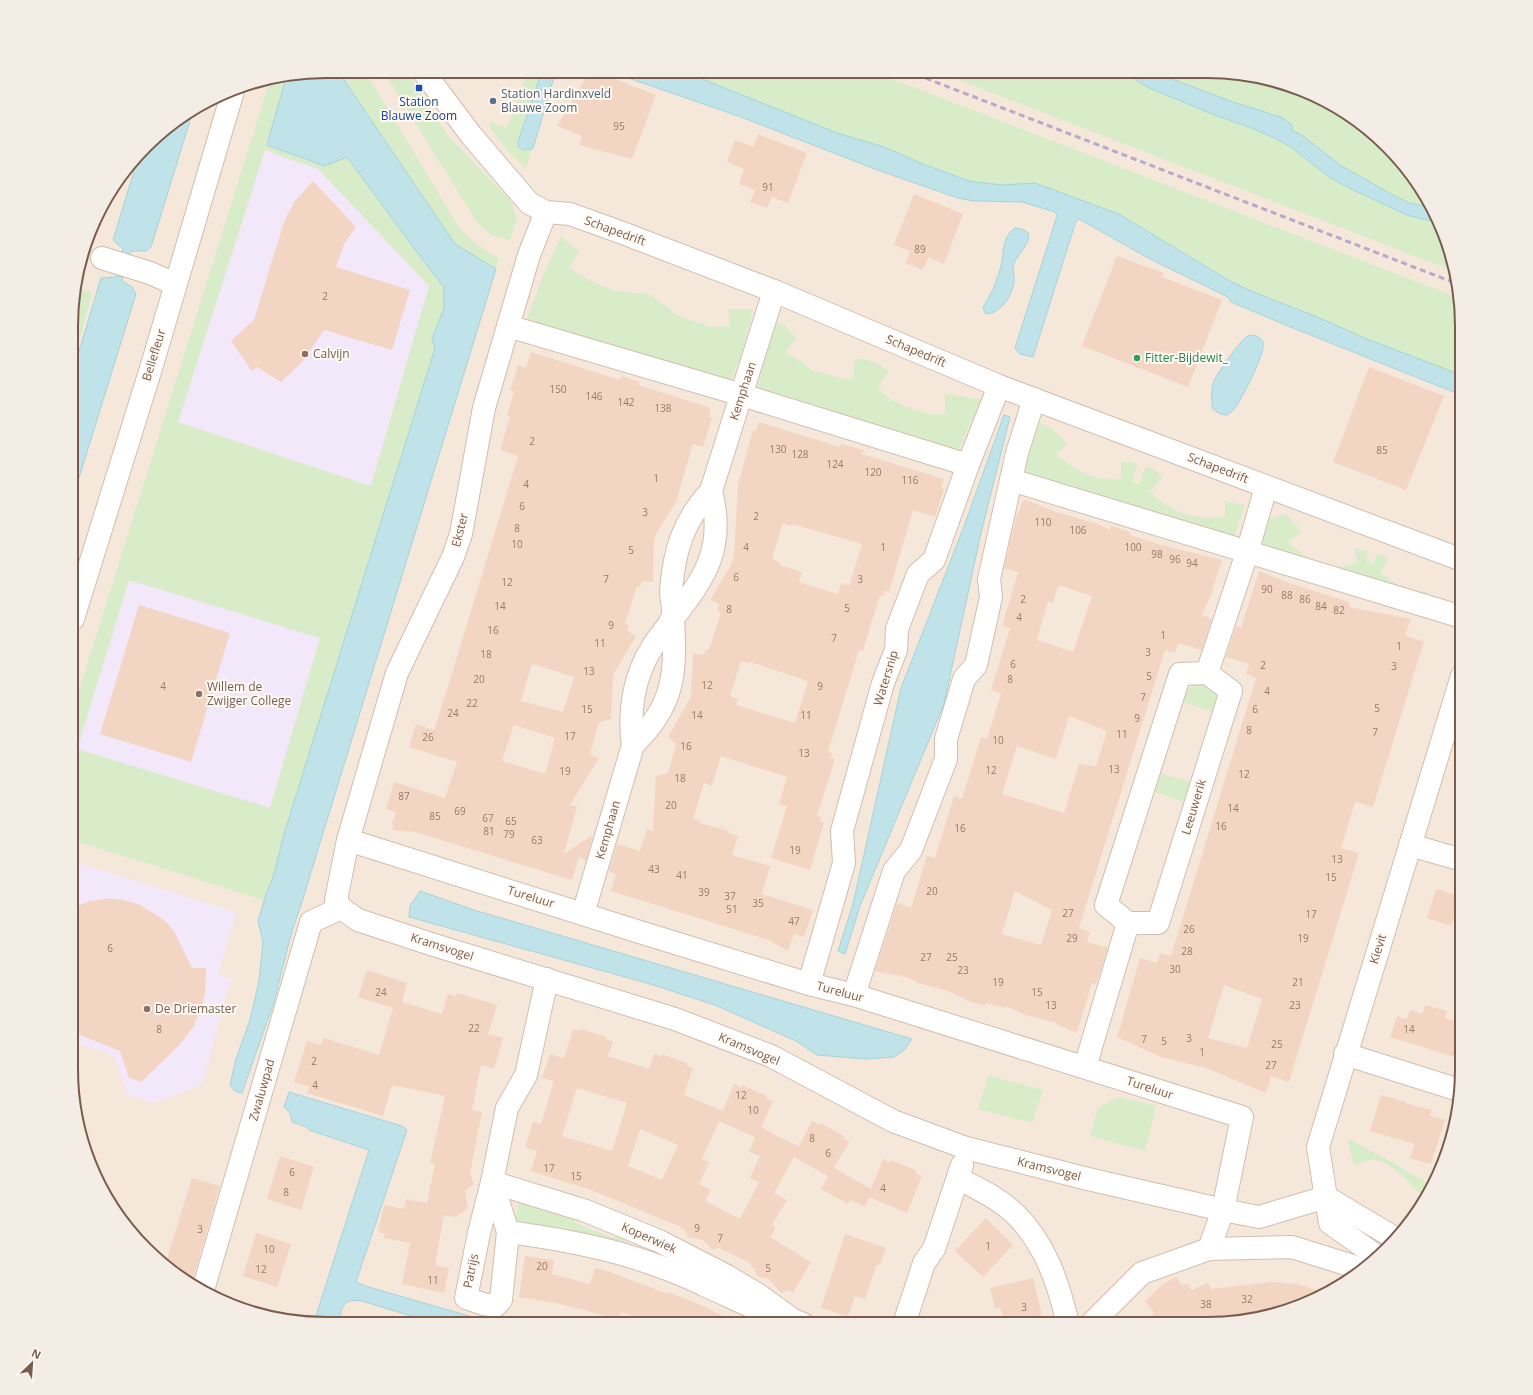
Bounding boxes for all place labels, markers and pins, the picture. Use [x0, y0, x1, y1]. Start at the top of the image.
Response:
marker: Station Blauwe Zoom [414, 83, 424, 93]
place label: Station Hardinxveld Blauwe Zoom [501, 85, 611, 116]
place label: Station Blauwe Zoom [381, 93, 457, 124]
marker: Station Hardinxveld Blauwe Zoom [488, 96, 498, 106]
place label: Calvijn [313, 345, 350, 362]
marker: Calvijn [300, 349, 310, 359]
place label: Fitter-Bijdewit_ [1145, 349, 1229, 366]
marker: Fitter-Bijdewit_ [1132, 353, 1142, 363]
place label: Willem de Zwijger College [207, 678, 292, 709]
marker: Willem de Zwijger College [194, 689, 204, 699]
place label: De Driemaster [155, 1000, 236, 1017]
marker: De Driemaster [142, 1004, 152, 1014]

